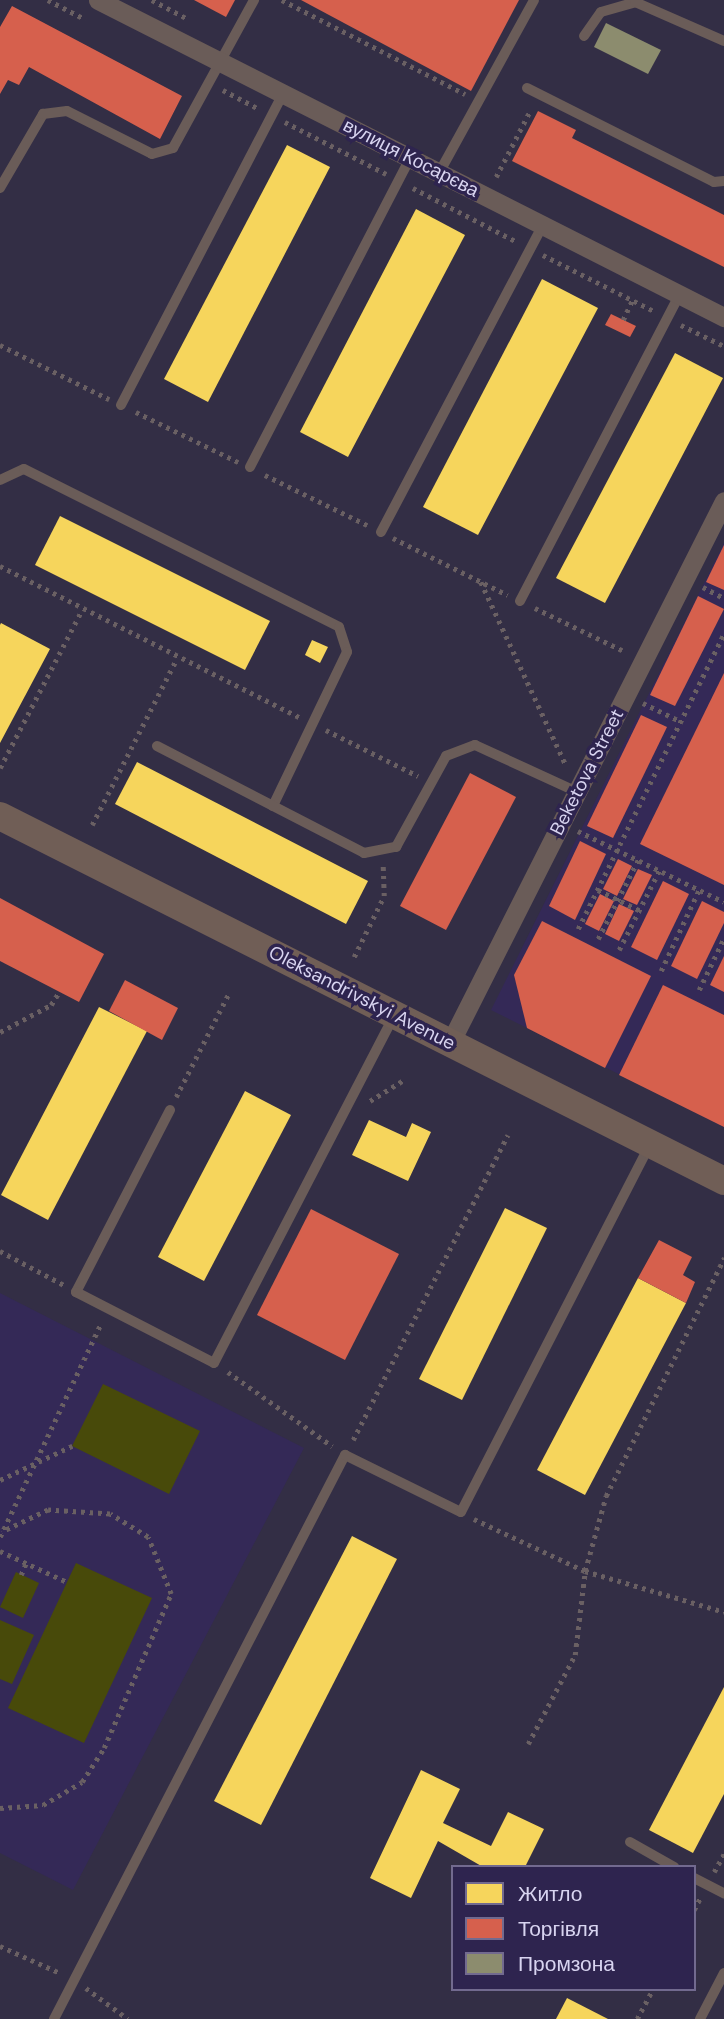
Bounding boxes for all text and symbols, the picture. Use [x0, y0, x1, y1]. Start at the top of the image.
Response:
street label: вулиця Косарєва [339, 114, 483, 202]
street label: Beketova Street [545, 705, 629, 839]
street label: Oleksandrivskyi Avenue [265, 941, 459, 1055]
legend [451, 1865, 696, 1991]
text: Житло [518, 1880, 582, 1908]
text: Торгівля [518, 1915, 599, 1943]
text: Промзона [518, 1950, 615, 1978]

